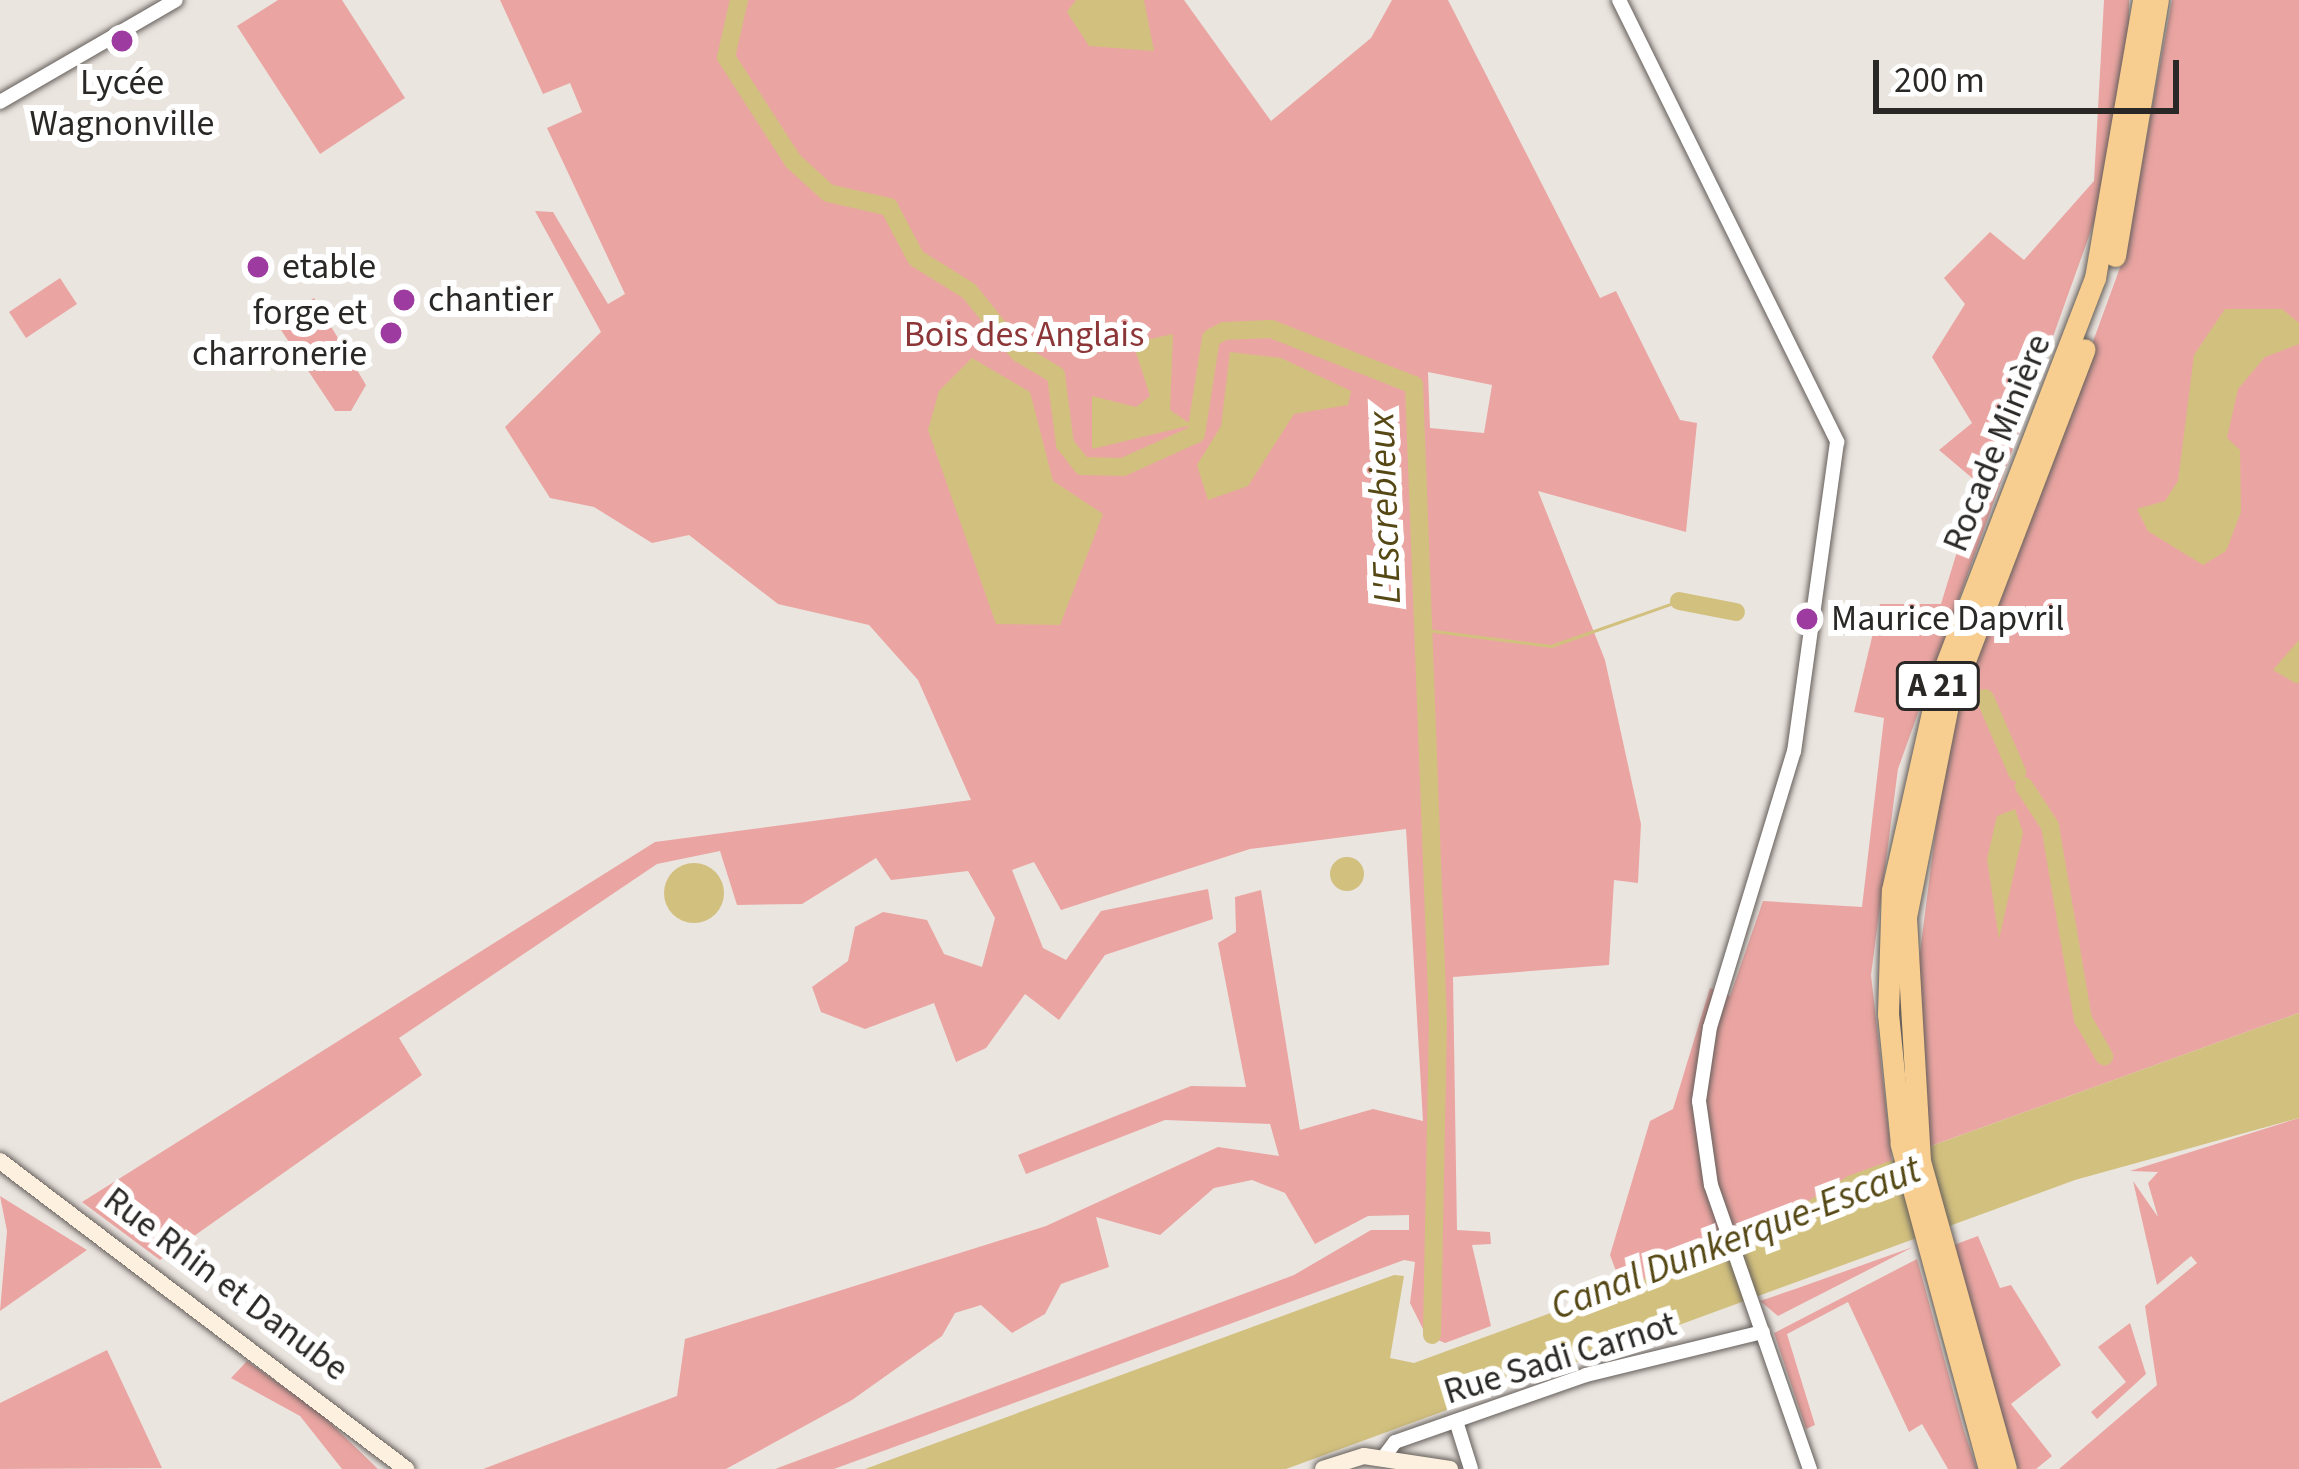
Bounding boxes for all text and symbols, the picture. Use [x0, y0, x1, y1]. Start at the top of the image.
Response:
marker: Lycée Wagnonville [109, 28, 135, 54]
scale bar [1879, 36, 2185, 110]
text: 200 m [1894, 55, 1985, 106]
place label: Lycée Wagnonville [30, 60, 214, 145]
place label: etable [282, 245, 376, 289]
marker: etable [245, 254, 271, 280]
place label: chantier [428, 278, 553, 322]
marker: chantier [391, 287, 417, 313]
place label: forge et charronerie [192, 290, 367, 375]
park label: Bois des Anglais [904, 313, 1144, 357]
marker: forge et charronerie [378, 320, 404, 346]
street label: Rocade Minière [1934, 328, 2060, 558]
water label: L'Escrebieux [1358, 411, 1412, 605]
place label: Maurice Dapvril [1831, 597, 2064, 641]
marker: Maurice Dapvril [1794, 606, 1820, 632]
road number: A 21 [1893, 659, 1983, 713]
water label: Canal Dunkerque-Escaut [1544, 1147, 1928, 1331]
street label: Rue Rhin et Danube [95, 1178, 357, 1390]
street label: Rue Sadi Carnot [1439, 1302, 1681, 1414]

